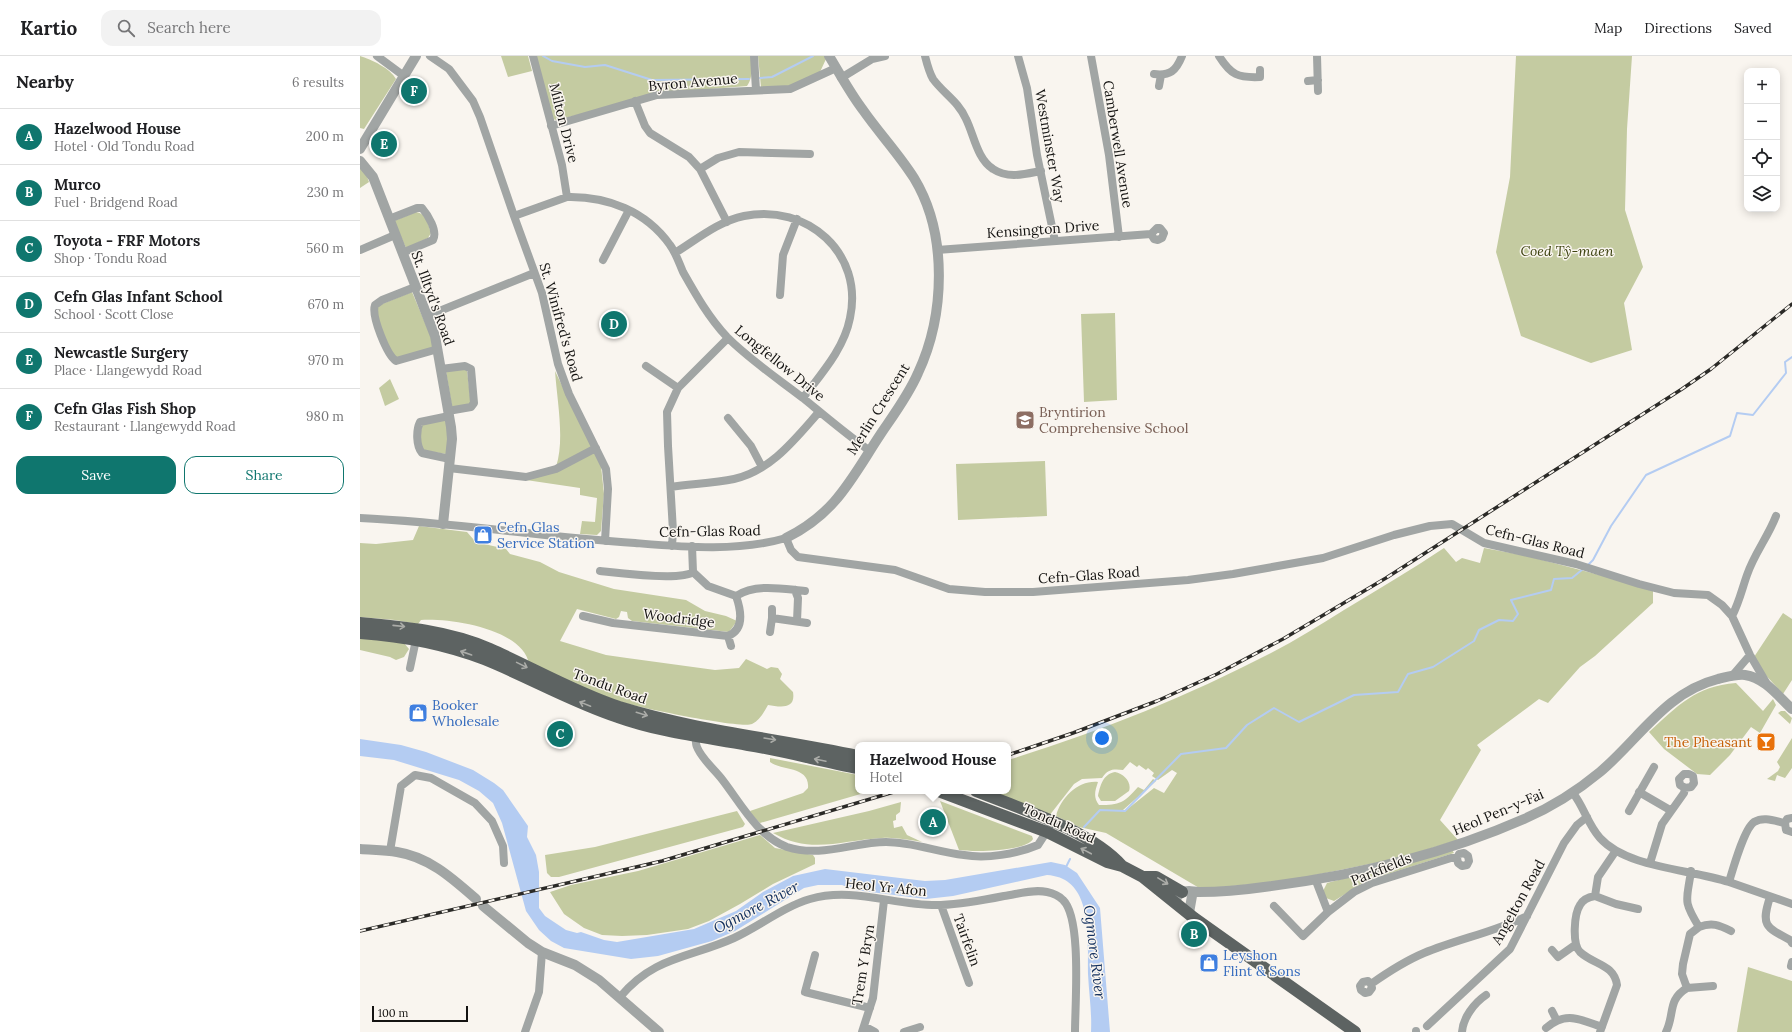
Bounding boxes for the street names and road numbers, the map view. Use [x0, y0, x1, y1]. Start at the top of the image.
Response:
street label: Byron Avenue [647, 69, 739, 95]
street label: Camberwell Avenue [1099, 79, 1137, 209]
street label: Milton Drive [545, 81, 583, 165]
street label: Westminster Way [1031, 88, 1069, 205]
street label: Kensington Drive [986, 216, 1100, 242]
street label: St. Illtyd's Road [408, 248, 458, 348]
street label: St. Winifred's Road [535, 261, 587, 383]
street label: Longfellow Drive [731, 321, 829, 405]
street label: Merlin Crescent [843, 359, 914, 458]
street label: Cefn-Glas Road [1483, 520, 1587, 562]
street label: Cefn-Glas Road [659, 521, 761, 541]
street label: Cefn-Glas Road [1038, 562, 1140, 588]
street label: Woodridge [642, 605, 716, 631]
street label: Tondu Road [570, 664, 650, 708]
street label: Heol Pen-y-Fai [1450, 785, 1546, 839]
street label: Tondu Road [1020, 799, 1098, 847]
street label: Parkfields [1348, 849, 1414, 889]
street label: Angelton Road [1487, 856, 1549, 949]
street label: Heol Yr Afon [844, 874, 928, 900]
street label: Tairfelin [949, 911, 985, 969]
street label: Trem Y Bryn [848, 923, 878, 1007]

